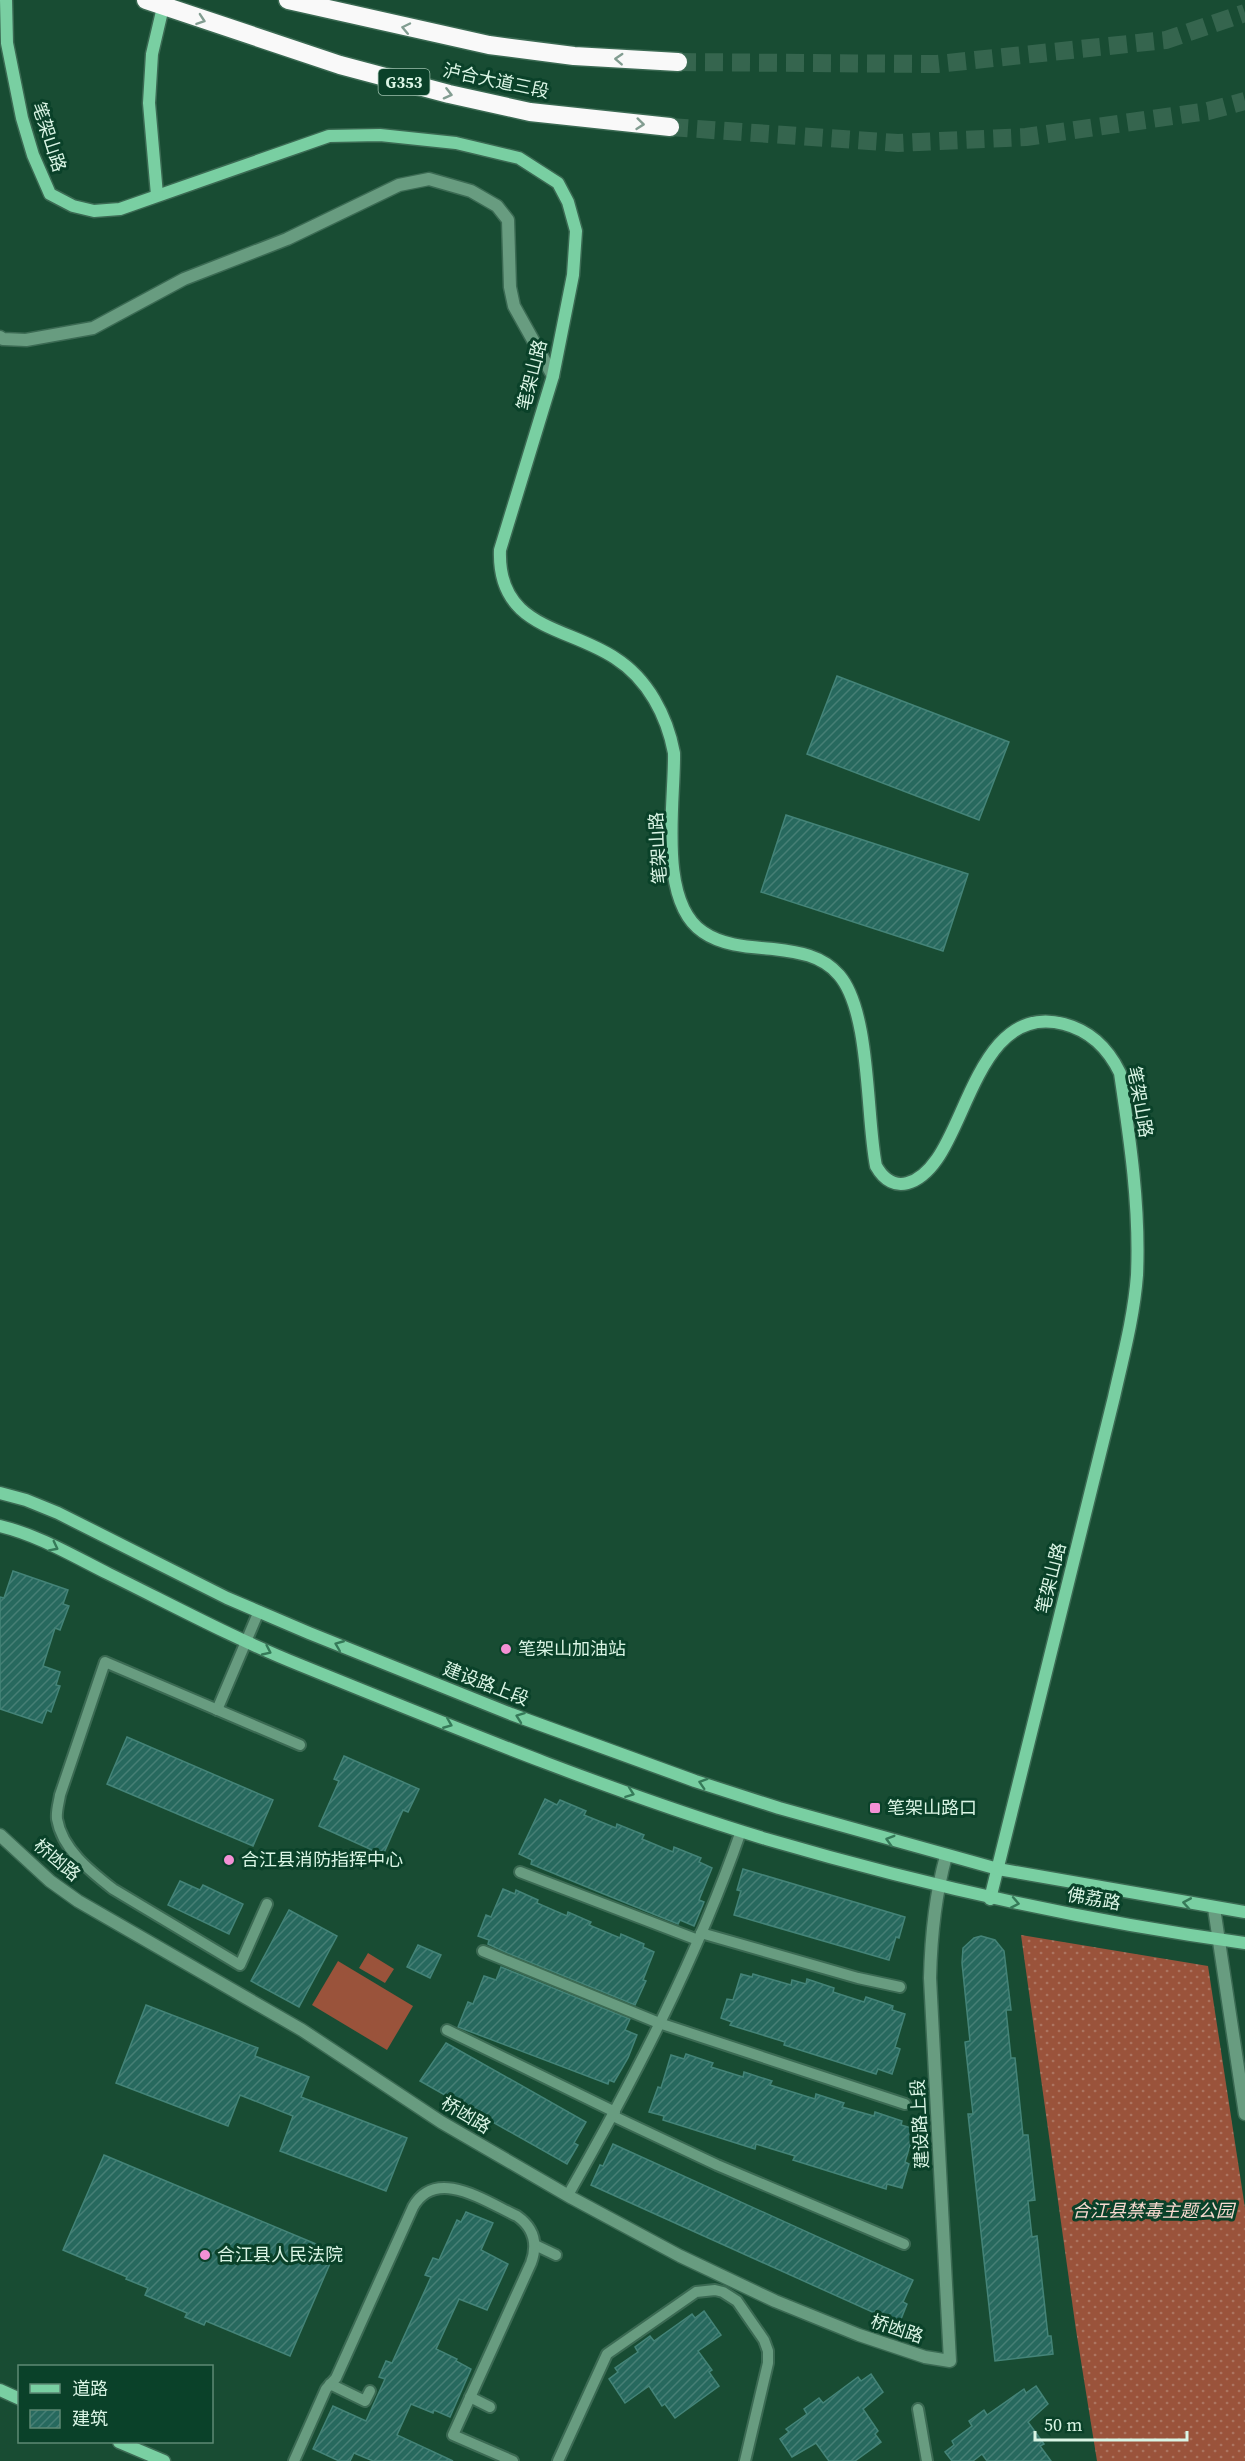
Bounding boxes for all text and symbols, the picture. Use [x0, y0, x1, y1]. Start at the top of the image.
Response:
one-way arrow [195, 12, 206, 25]
one-way arrow [401, 22, 411, 35]
one-way arrow [615, 52, 624, 65]
street label: 泸合大道三段 [441, 57, 552, 104]
road number: G353 [378, 69, 430, 95]
one-way arrow [443, 86, 453, 99]
street label: 笔架山路 [26, 99, 72, 175]
one-way arrow [636, 117, 645, 130]
street label: 笔架山路 [511, 337, 552, 413]
street label: 笔架山路 [643, 811, 672, 885]
street label: 笔架山路 [1122, 1064, 1159, 1140]
one-way arrow [48, 1539, 59, 1551]
street label: 笔架山路 [1030, 1540, 1071, 1616]
place label: 笔架山加油站 [518, 1636, 626, 1661]
one-way arrow [334, 1640, 345, 1652]
marker: 笔架山加油站 [499, 1642, 513, 1656]
one-way arrow [261, 1643, 272, 1655]
street label: 建设路上段 [440, 1656, 533, 1711]
one-way arrow [515, 1711, 526, 1724]
one-way arrow [442, 1717, 453, 1729]
one-way arrow [698, 1778, 709, 1791]
one-way arrow [624, 1786, 635, 1799]
place label: 笔架山路口 [887, 1795, 977, 1820]
marker: 笔架山路口 [868, 1801, 882, 1815]
street label: 桥凼路 [29, 1833, 86, 1887]
one-way arrow [885, 1835, 896, 1847]
place label: 合江县消防指挥中心 [241, 1847, 403, 1872]
marker: 合江县消防指挥中心 [222, 1853, 236, 1867]
street label: 佛荔路 [1065, 1882, 1123, 1916]
one-way arrow [1011, 1897, 1020, 1909]
one-way arrow [1183, 1897, 1193, 1910]
street label: 建设路上段 [905, 2078, 934, 2170]
street label: 桥凼路 [437, 2090, 496, 2139]
park label: 合江县禁毒主题公园 [1072, 2198, 1237, 2223]
place label: 合江县人民法院 [217, 2242, 343, 2267]
marker: 合江县人民法院 [198, 2248, 212, 2262]
street label: 桥凼路 [868, 2308, 927, 2349]
legend [18, 2365, 213, 2443]
text: 道路 [72, 2376, 108, 2401]
scale bar [1035, 2404, 1186, 2442]
text: 建筑 [72, 2406, 108, 2431]
text: 50 m [1044, 2412, 1082, 2437]

